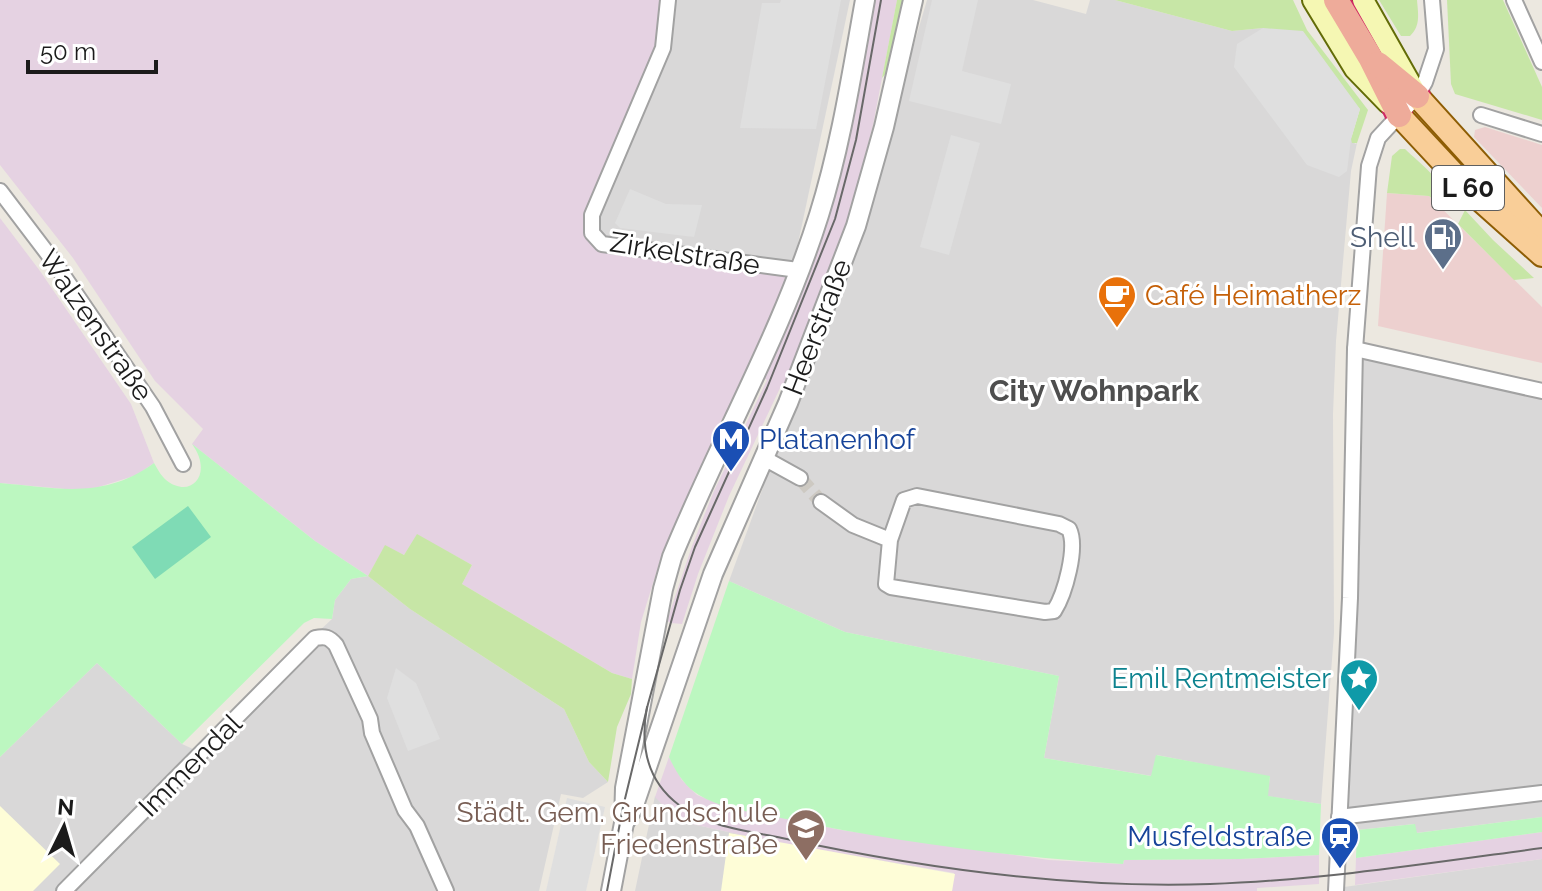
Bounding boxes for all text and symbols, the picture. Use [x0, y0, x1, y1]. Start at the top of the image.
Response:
scale bar [28, 24, 156, 74]
text: 50 m [40, 37, 96, 66]
road number: L 60 [1432, 166, 1504, 210]
fuel station icon: Shell [1422, 216, 1464, 271]
place label: Shell [1350, 221, 1415, 254]
street label: Zirkelstraße [608, 225, 762, 282]
street label: Walzenstraße [31, 243, 160, 407]
street label: Heerstraße [776, 255, 858, 400]
cafe icon: Café Heimatherz [1096, 274, 1138, 329]
place label: Café Heimatherz [1145, 279, 1361, 312]
district label: City Wohnpark [989, 373, 1199, 408]
metro station icon: Platanenhof [710, 418, 752, 473]
place label: Platanenhof [759, 423, 917, 456]
place icon: Emil Rentmeister [1338, 657, 1380, 712]
place label: Emil Rentmeister [1111, 662, 1331, 695]
street label: Immendal [132, 707, 249, 824]
north arrow [24, 787, 104, 867]
text: N [56, 793, 75, 821]
place label: Städt. Gem. Grundschule Friedenstraße [457, 796, 778, 861]
school or university icon: Städt. Gem. Grundschule Friedenstraße [785, 807, 827, 862]
station icon: Musfeldstraße [1319, 815, 1361, 870]
place label: Musfeldstraße [1127, 820, 1312, 853]

